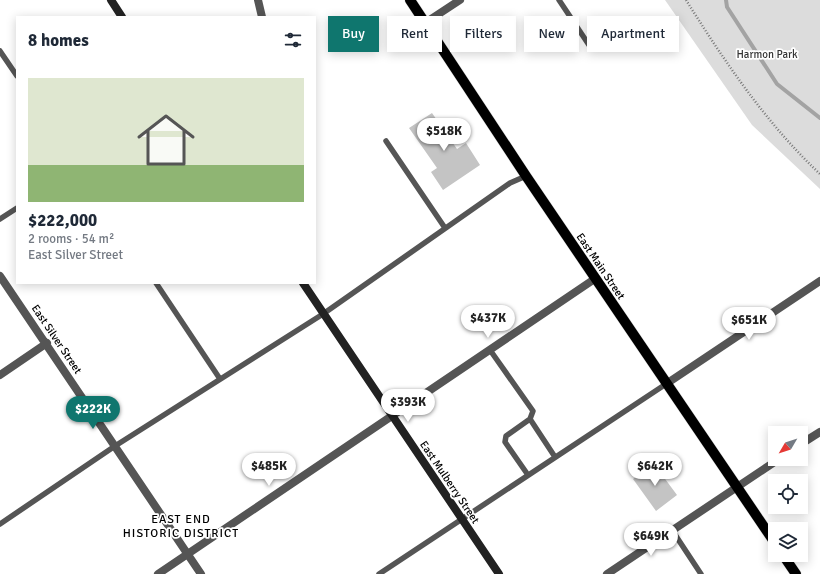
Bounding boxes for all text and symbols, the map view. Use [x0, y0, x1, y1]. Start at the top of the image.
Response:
chip: Buy [328, 16, 379, 52]
chip: Rent [387, 16, 442, 52]
chip: Filters [450, 16, 516, 52]
chip: New [524, 16, 579, 52]
chip: Apartment [587, 16, 679, 52]
icon: filters [282, 29, 304, 51]
text: 8 homes [28, 30, 89, 51]
park label: Harmon Park [736, 48, 798, 61]
icon: home [130, 104, 202, 176]
pin: $518K [416, 118, 472, 152]
text: $518K [426, 123, 462, 139]
text: $222,000 [28, 210, 97, 231]
text: 2 rooms · 54 m² [28, 231, 114, 247]
street label: East Main Street [574, 231, 628, 302]
text: East Silver Street [28, 247, 123, 263]
street label: East Silver Street [29, 302, 85, 376]
pin: $437K [460, 305, 516, 339]
pin: $651K [721, 307, 777, 341]
text: $437K [470, 310, 506, 326]
text: $651K [731, 312, 767, 328]
pin: $393K [380, 389, 436, 423]
text: $393K [390, 394, 426, 410]
pin: $222K [65, 396, 121, 430]
text: $222K [75, 401, 111, 417]
north arrow [768, 426, 808, 466]
map controls [768, 426, 808, 562]
street label: East Mulberry Street [417, 439, 482, 526]
pin: $485K [241, 453, 297, 487]
pin: $642K [627, 453, 683, 487]
text: $485K [251, 458, 287, 474]
text: $642K [637, 458, 673, 474]
button: locate [768, 474, 808, 514]
district label: EAST END HISTORIC DISTRICT [123, 512, 239, 541]
button: layers [768, 522, 808, 562]
pin: $649K [623, 523, 679, 557]
text: $649K [633, 528, 669, 544]

